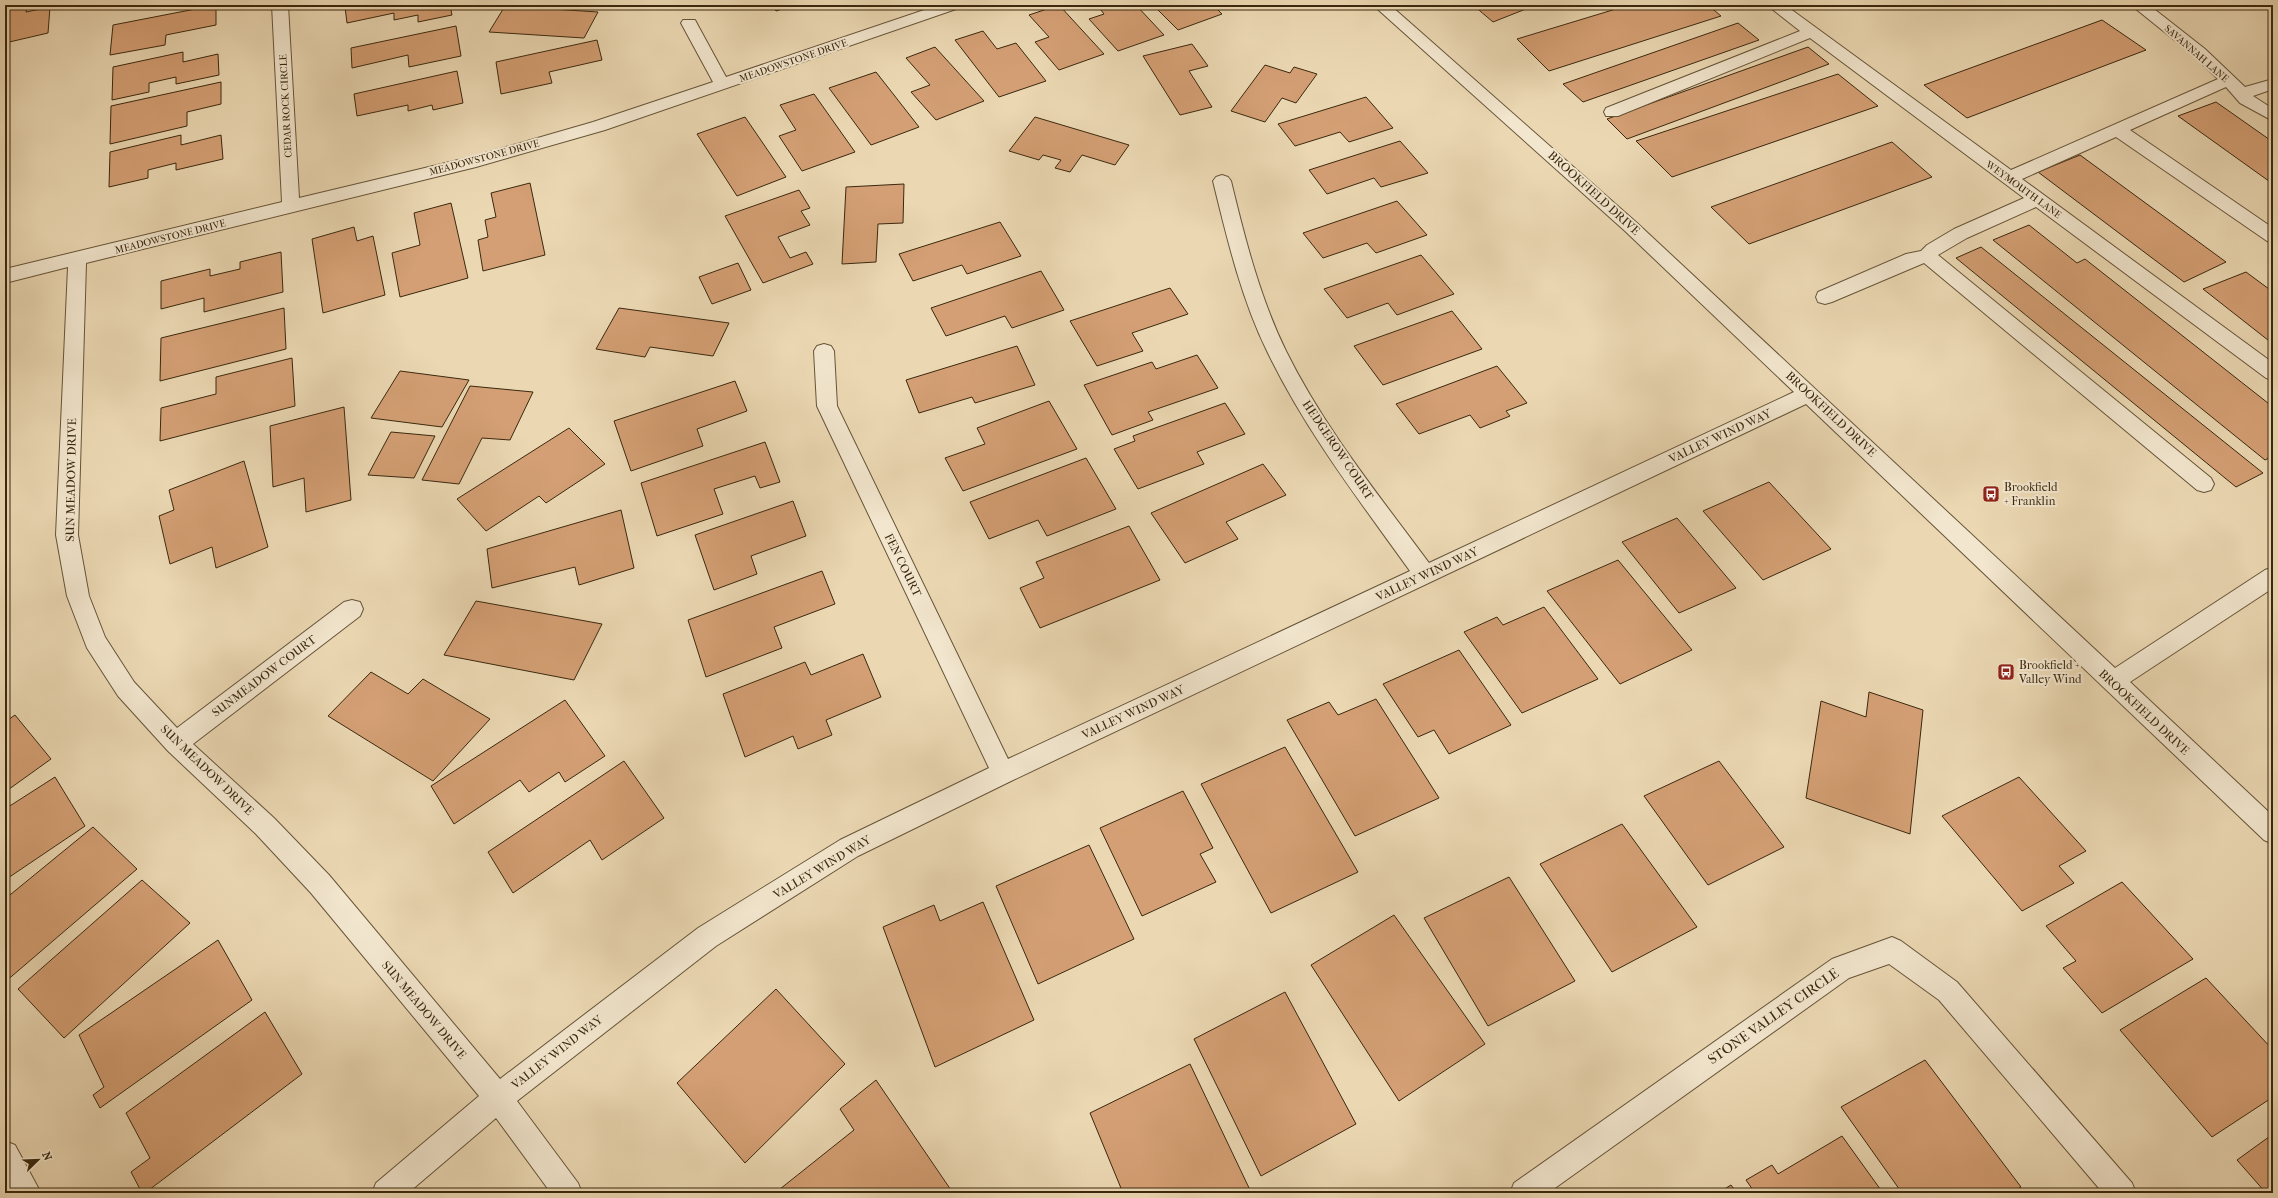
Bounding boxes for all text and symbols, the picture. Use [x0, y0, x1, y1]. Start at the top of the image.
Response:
street label: SAVANNAH LANE [2162, 23, 2231, 85]
street label: MEADOWSTONE DRIVE [738, 37, 849, 85]
street label: CEDAR ROCK CIRCLE [277, 54, 295, 158]
street label: MEADOWSTONE DRIVE [428, 137, 541, 178]
street label: BROOKFIELD DRIVE [1545, 148, 1643, 238]
street label: WEYMOUTH LANE [1982, 158, 2064, 221]
street label: MEADOWSTONE DRIVE [114, 217, 227, 257]
street label: BROOKFIELD DRIVE [1783, 368, 1879, 460]
street label: HEDGEROW COURT [1300, 398, 1377, 503]
street label: VALLEY WIND WAY [1666, 406, 1774, 466]
street label: SUN MEADOW DRIVE [63, 418, 79, 542]
place label: Brookfield + Franklin [2004, 480, 2058, 508]
bus stop icon: Brookfield + Franklin [1981, 484, 2001, 504]
street label: FEN COURT [882, 531, 925, 600]
street label: VALLEY WIND WAY [1373, 544, 1481, 604]
street label: SUNMEADOW COURT [209, 632, 319, 720]
place label: Brookfield + Valley Wind [2018, 658, 2082, 686]
bus stop icon: Brookfield + Valley Wind [1996, 662, 2016, 682]
street label: BROOKFIELD DRIVE [2096, 666, 2192, 758]
street label: VALLEY WIND WAY [1079, 682, 1187, 742]
street label: SUN MEADOW DRIVE [158, 722, 256, 818]
street label: VALLEY WIND WAY [770, 832, 874, 902]
street label: SUN MEADOW DRIVE [379, 958, 469, 1062]
street label: STONE VALLEY CIRCLE [1704, 964, 1842, 1068]
street label: VALLEY WIND WAY [508, 1012, 606, 1092]
north arrow [18, 1140, 58, 1180]
text: N [39, 1150, 55, 1163]

